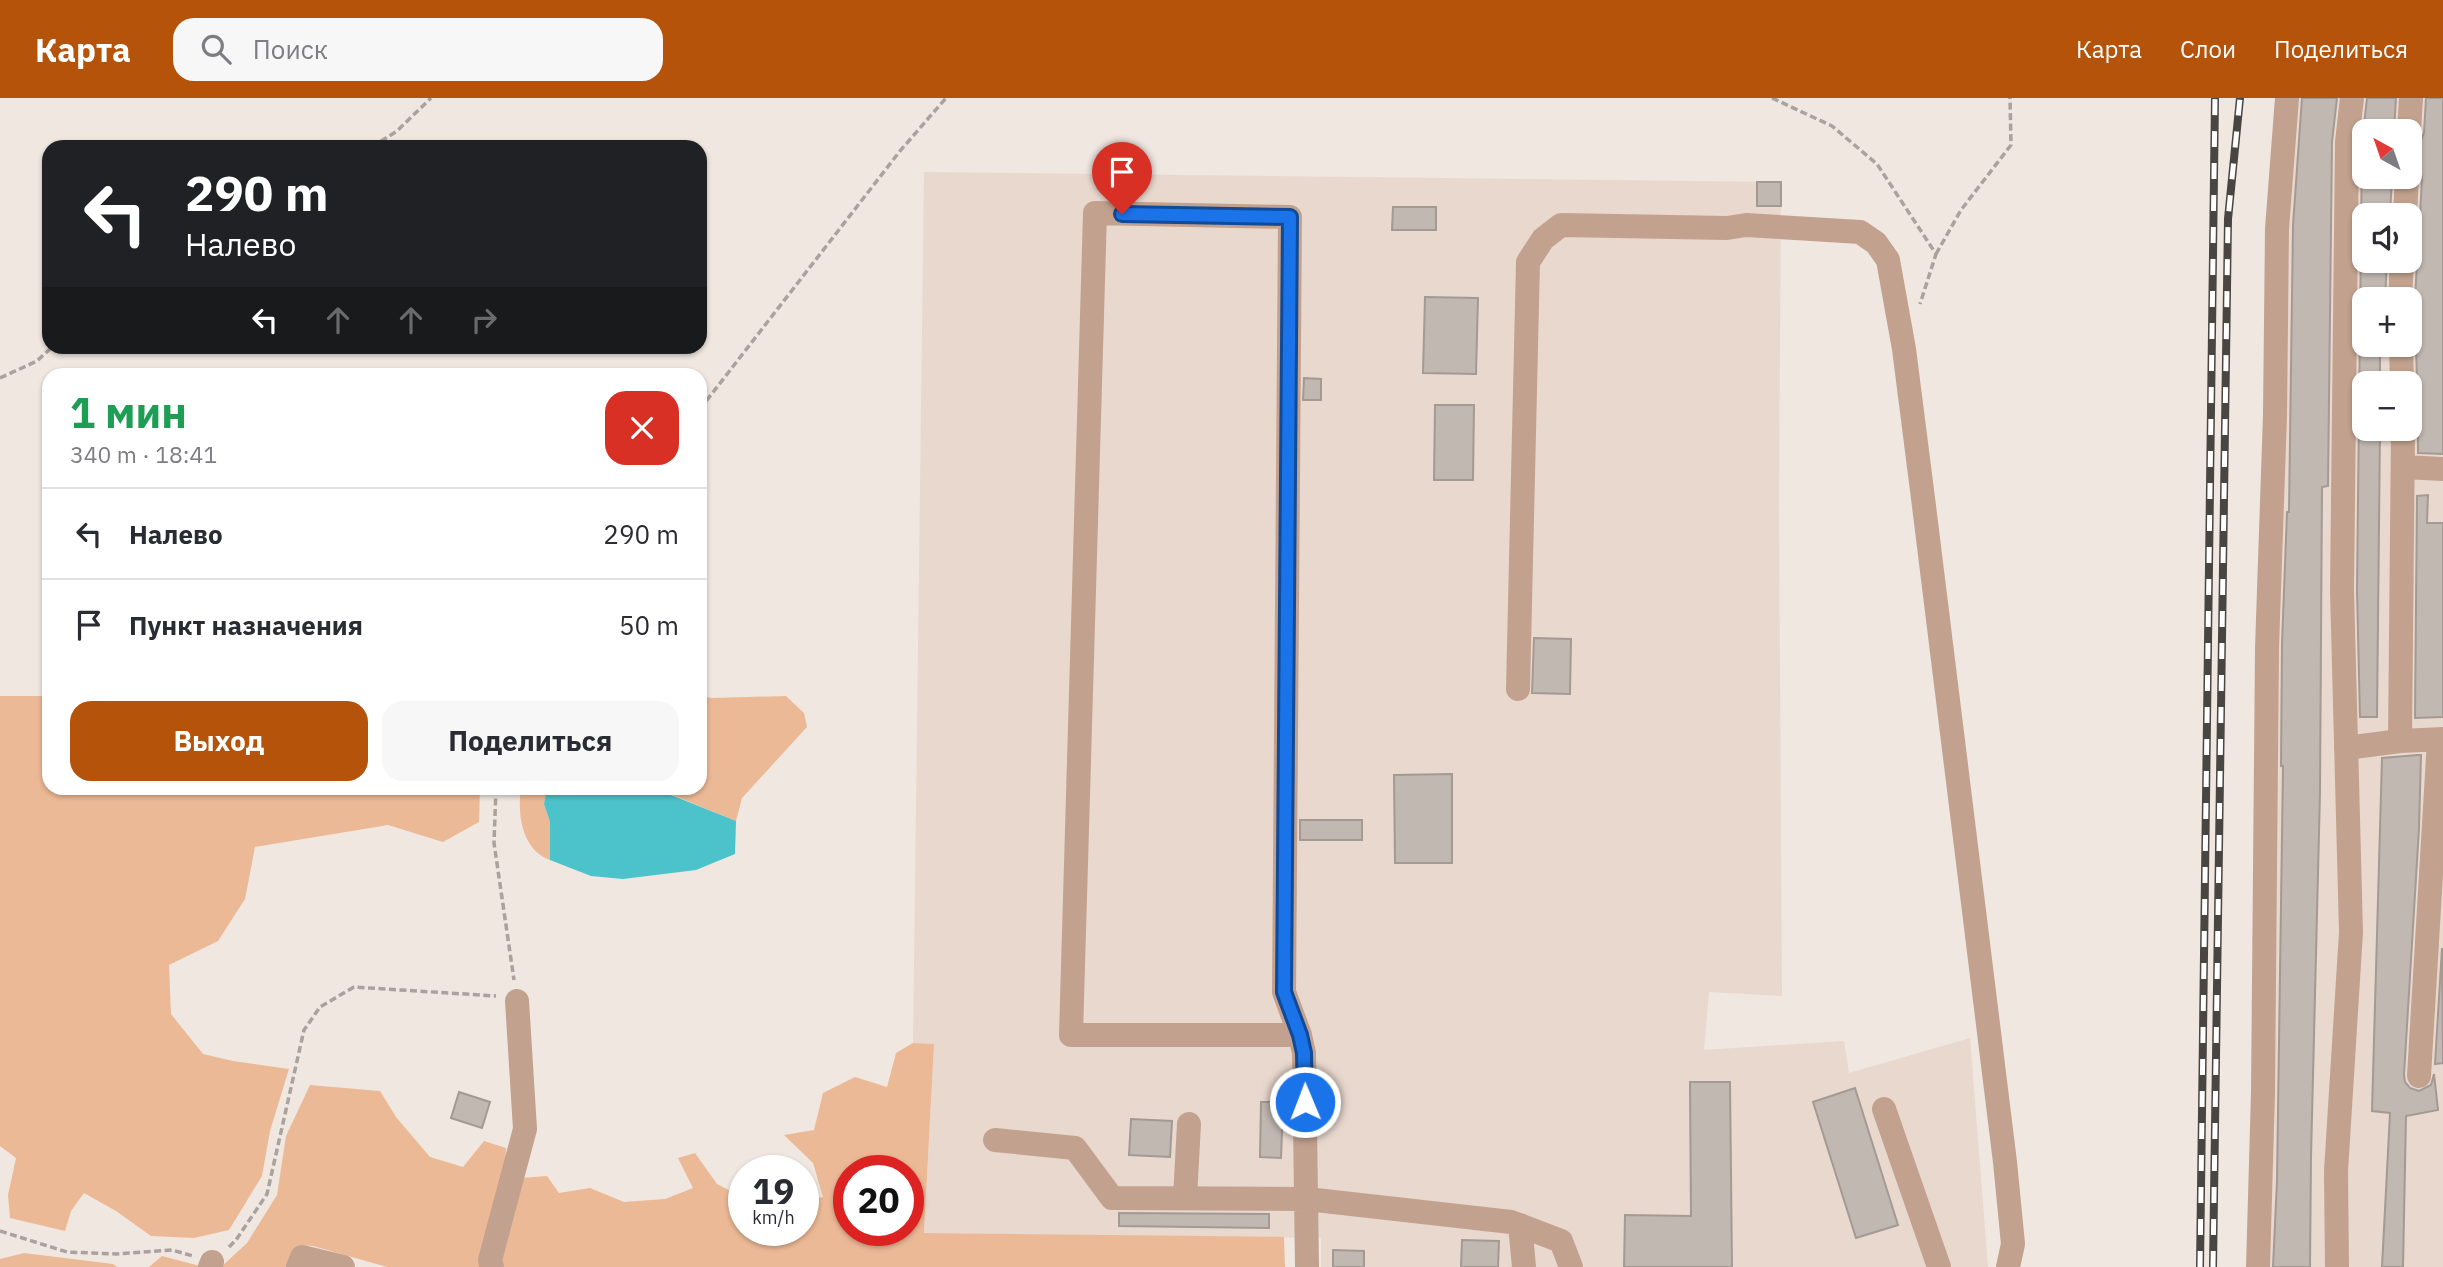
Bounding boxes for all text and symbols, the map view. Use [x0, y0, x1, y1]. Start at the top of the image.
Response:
search box [173, 18, 663, 81]
text: Карта [35, 28, 131, 71]
icon: search [197, 30, 235, 68]
text: Поиск [253, 32, 328, 66]
text: Карта [2076, 33, 2142, 65]
text: Слои [2180, 33, 2236, 65]
text: Поделиться [2274, 33, 2408, 65]
north arrow [2352, 119, 2422, 189]
map controls [2352, 119, 2422, 441]
pin [1092, 142, 1152, 214]
icon: arrive [1103, 153, 1141, 191]
text: 290 m [185, 161, 329, 224]
icon: left [70, 168, 161, 259]
button: sound [2352, 203, 2422, 273]
text: Налево [185, 223, 296, 265]
button: + [2352, 287, 2422, 357]
icon: left [246, 301, 284, 339]
icon: ahead [319, 301, 357, 339]
icon: ahead [392, 301, 430, 339]
icon: right [465, 301, 503, 339]
button: − [2352, 371, 2422, 441]
text: 1 мин [70, 385, 187, 440]
button: close [605, 391, 679, 465]
text: 340 m · 18:41 [70, 439, 217, 469]
icon: left [70, 515, 108, 553]
text: Налево [129, 517, 223, 551]
text: 290 m [603, 517, 679, 551]
icon: arrive [70, 606, 108, 644]
text: Пункт назначения [129, 608, 363, 642]
text: 50 m [619, 608, 679, 642]
button: Выход [70, 701, 368, 781]
button: Поделиться [382, 701, 679, 781]
position arrow [1268, 1065, 1342, 1139]
speed limit sign: 20 [833, 1155, 924, 1246]
text: 19 [752, 1168, 795, 1214]
text: km/h [752, 1206, 795, 1229]

